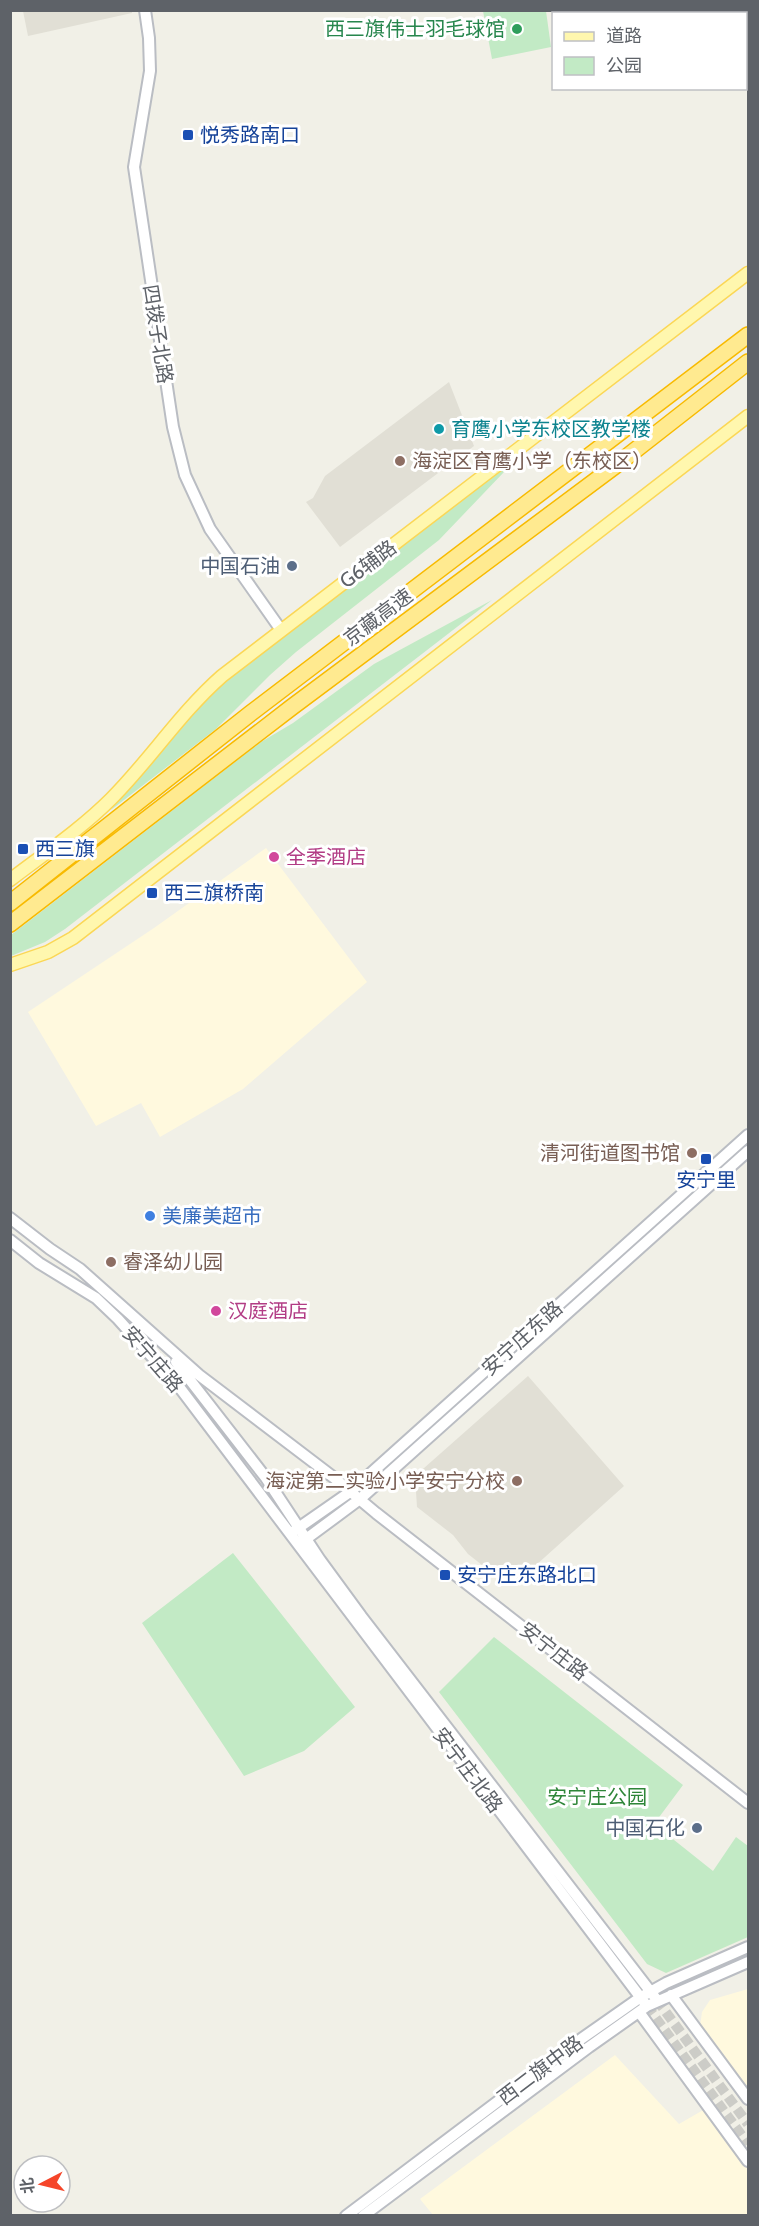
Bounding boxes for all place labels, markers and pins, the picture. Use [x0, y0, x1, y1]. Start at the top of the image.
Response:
place label: 西三旗伟士羽毛球馆 [325, 17, 505, 41]
marker: 西三旗伟士羽毛球馆 [510, 22, 524, 36]
place label: 悦秀路南口 [200, 123, 300, 147]
marker: 悦秀路南口 [181, 128, 195, 142]
place label: 育鹰小学东校区教学楼 [451, 417, 651, 441]
marker: 育鹰小学东校区教学楼 [432, 422, 446, 436]
place label: 海淀区育鹰小学（东校区） [412, 449, 652, 473]
marker: 海淀区育鹰小学（东校区） [393, 454, 407, 468]
place label: 中国石油 [200, 554, 280, 578]
marker: 中国石油 [285, 559, 299, 573]
place label: 西三旗 [35, 837, 95, 861]
marker: 西三旗 [16, 842, 30, 856]
place label: 全季酒店 [286, 845, 366, 869]
marker: 全季酒店 [267, 850, 281, 864]
place label: 西三旗桥南 [164, 881, 264, 905]
marker: 西三旗桥南 [145, 886, 159, 900]
place label: 清河街道图书馆 [540, 1141, 680, 1165]
marker: 清河街道图书馆 [685, 1146, 699, 1160]
marker: 安宁里 [699, 1152, 713, 1166]
place label: 安宁里 [676, 1168, 736, 1192]
place label: 美廉美超市 [162, 1204, 262, 1228]
marker: 美廉美超市 [143, 1209, 157, 1223]
place label: 睿泽幼儿园 [123, 1250, 223, 1274]
marker: 睿泽幼儿园 [104, 1255, 118, 1269]
place label: 汉庭酒店 [228, 1299, 308, 1323]
marker: 汉庭酒店 [209, 1304, 223, 1318]
place label: 海淀第二实验小学安宁分校 [265, 1469, 505, 1493]
marker: 海淀第二实验小学安宁分校 [510, 1474, 524, 1488]
place label: 安宁庄东路北口 [457, 1563, 597, 1587]
marker: 安宁庄东路北口 [438, 1568, 452, 1582]
place label: 中国石化 [605, 1816, 685, 1840]
marker: 中国石化 [690, 1821, 704, 1835]

